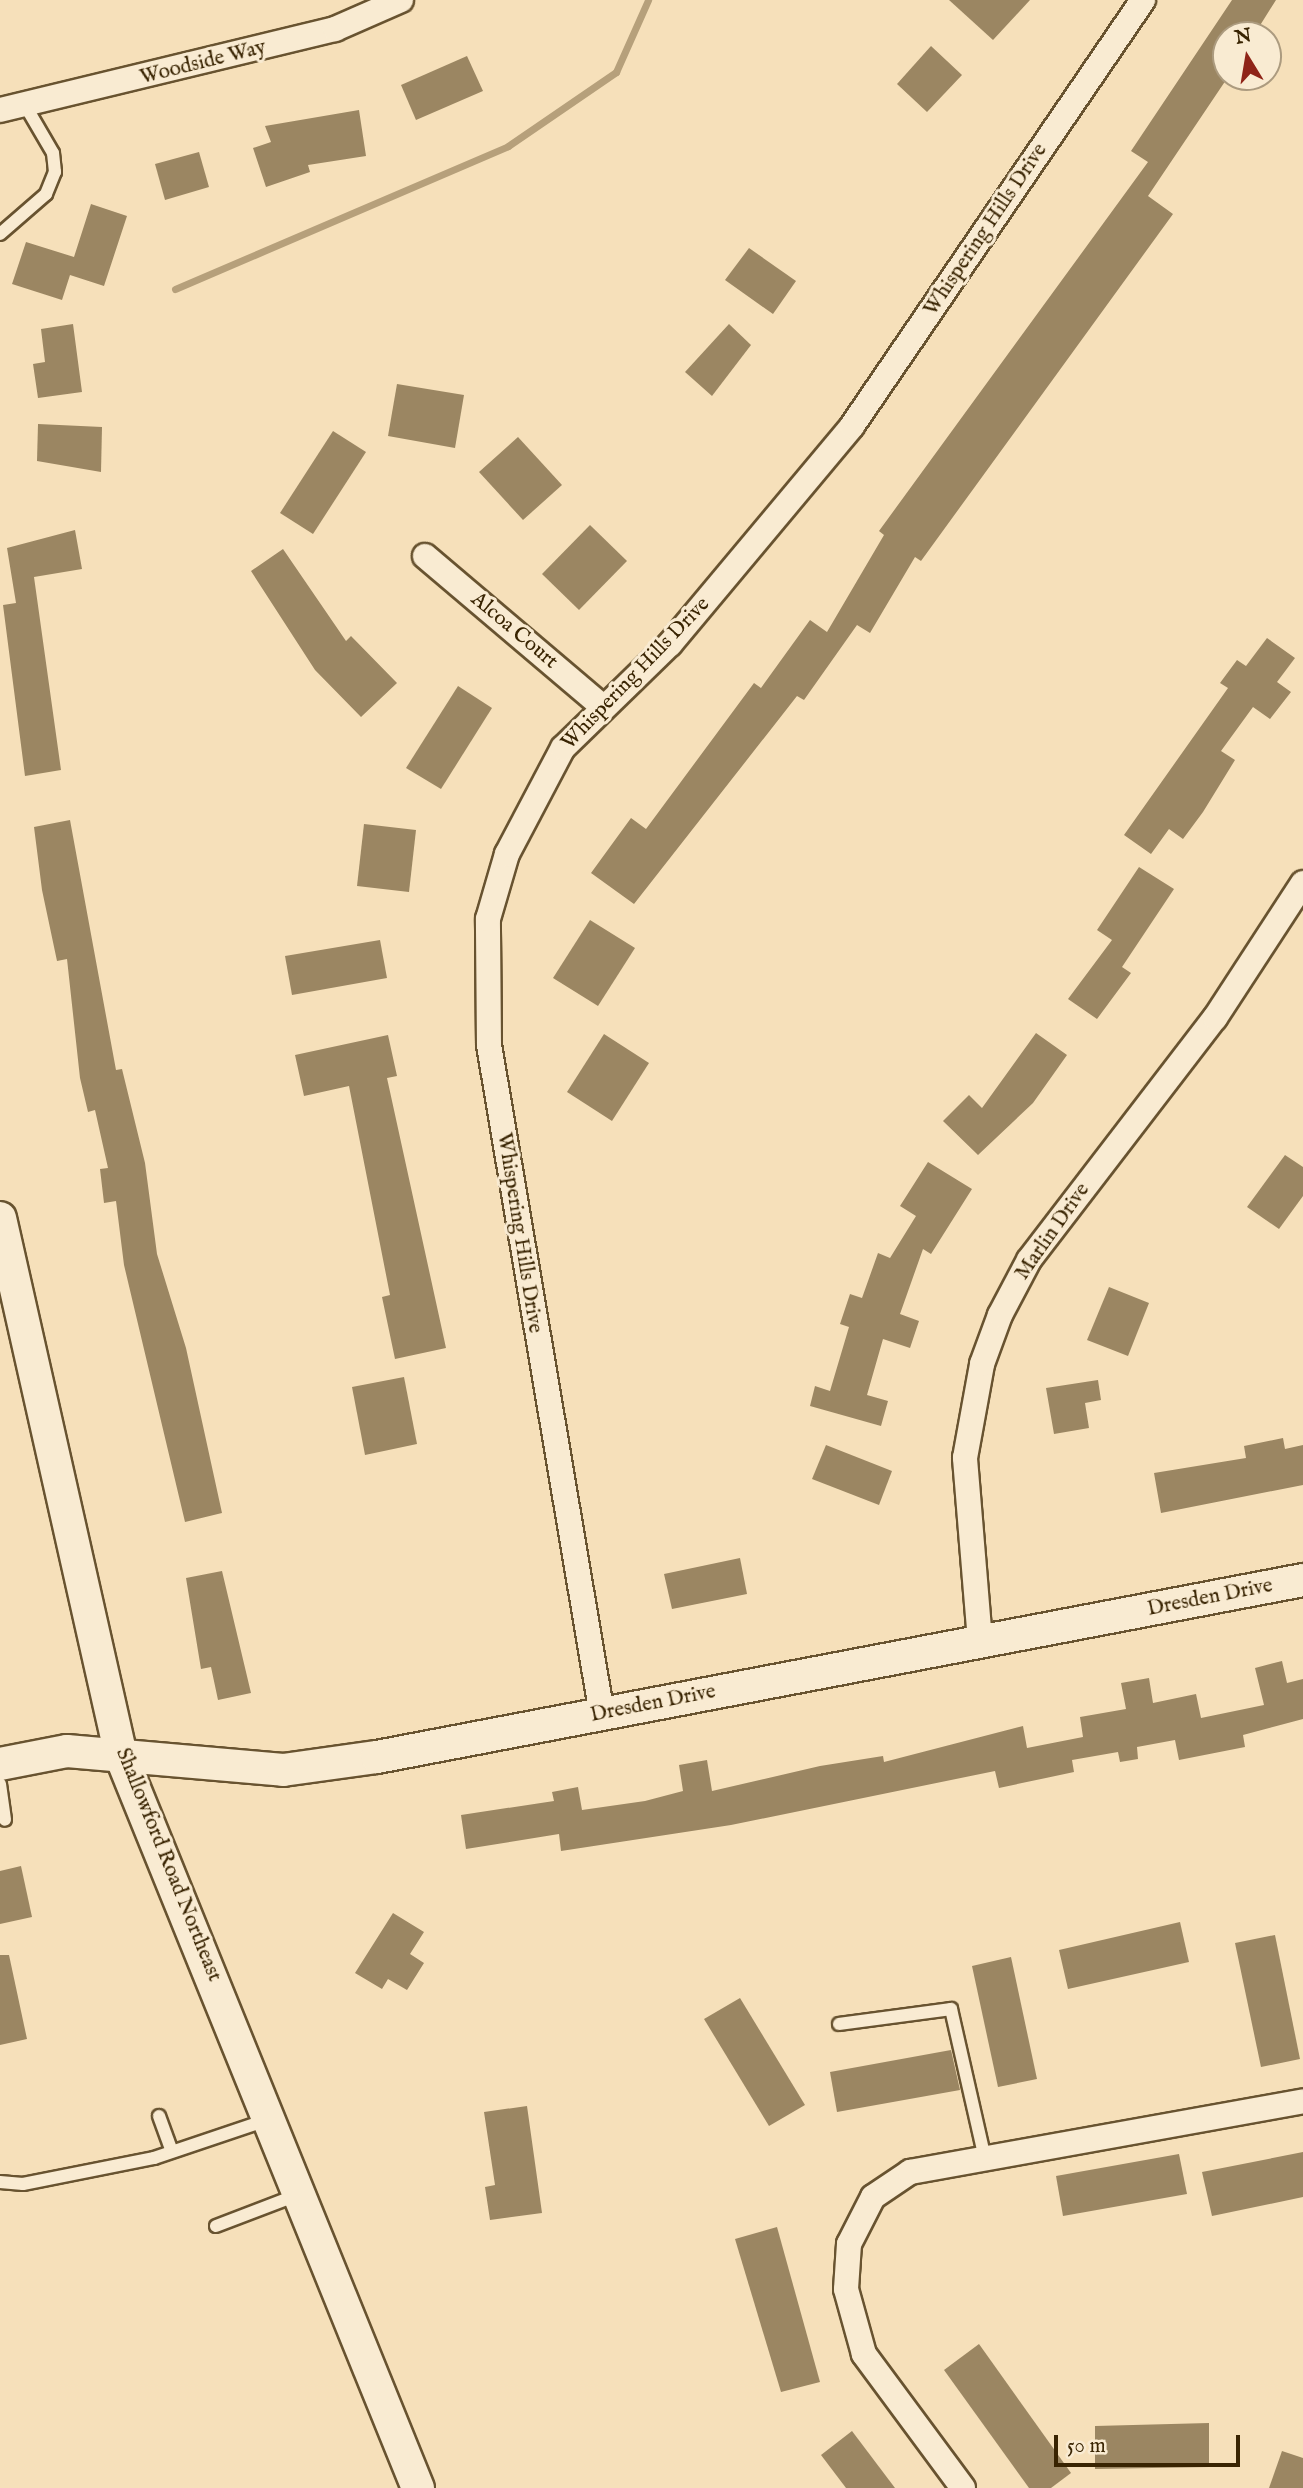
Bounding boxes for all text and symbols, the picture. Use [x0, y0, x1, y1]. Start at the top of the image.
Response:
north arrow [1212, 21, 1282, 91]
text: N [1233, 24, 1254, 51]
street label: Woodside Way [137, 35, 269, 91]
street label: Whispering Hills Drive [919, 139, 1053, 321]
street label: Alcoa Court [465, 587, 563, 675]
street label: Whispering Hills Drive [557, 592, 715, 756]
street label: Whispering Hills Drive [491, 1131, 547, 1335]
street label: Marlin Drive [1010, 1179, 1096, 1285]
street label: Dresden Drive [1145, 1574, 1275, 1622]
street label: Dresden Drive [588, 1680, 718, 1728]
street label: Shallowford Road Northeast [110, 1744, 226, 1986]
scale bar [1058, 2422, 1244, 2466]
text: 50 m [1067, 2433, 1106, 2460]

